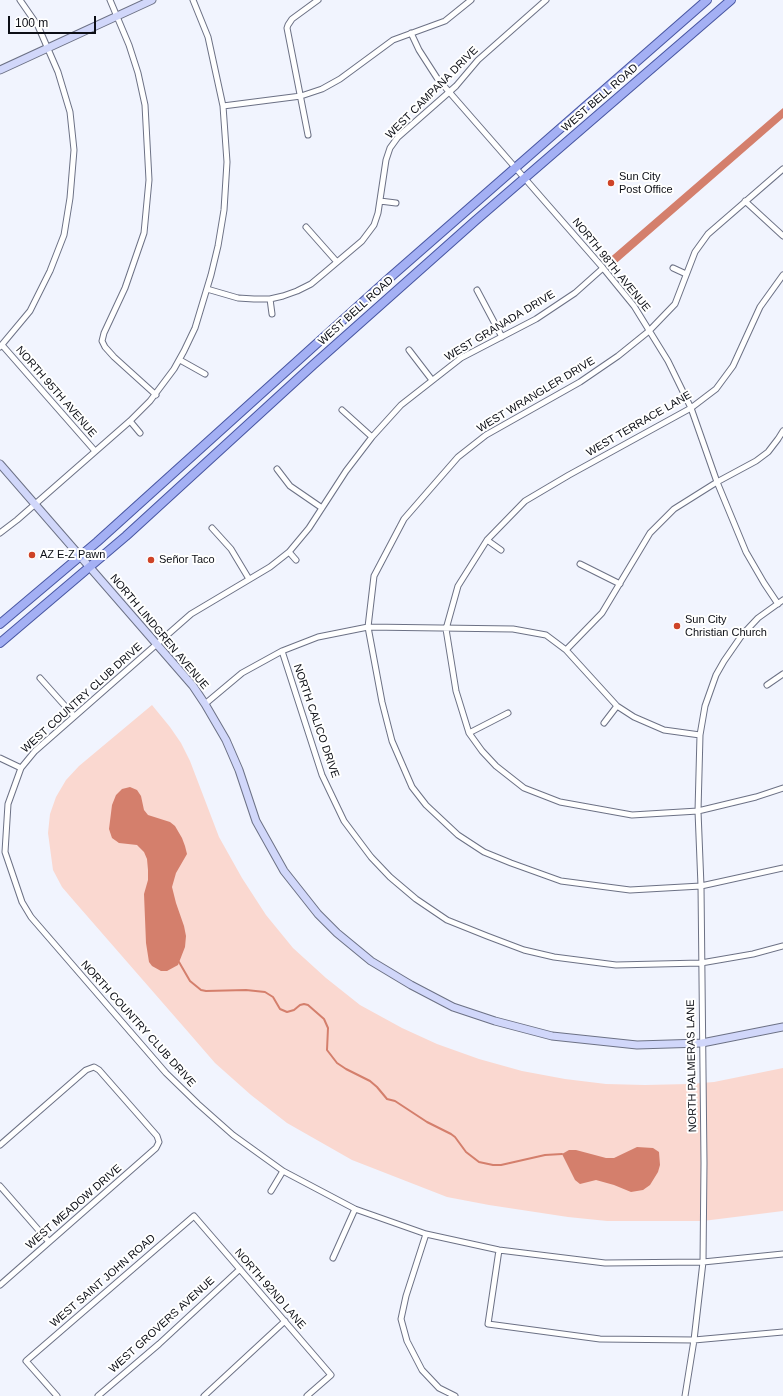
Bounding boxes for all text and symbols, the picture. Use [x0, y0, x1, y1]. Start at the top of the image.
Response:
scale bar [10, 8, 98, 34]
text: 100 m [15, 16, 48, 30]
street label: WEST CAMPANA DRIVE [383, 44, 481, 142]
street label: WEST BELL ROAD [559, 61, 641, 135]
place label: Sun City Post Office [619, 170, 673, 196]
marker: Sun City Post Office [606, 178, 616, 188]
street label: NORTH 98TH AVENUE [569, 216, 653, 314]
street label: WEST BELL ROAD [316, 274, 396, 348]
street label: WEST GRANADA DRIVE [443, 288, 557, 364]
street label: NORTH 95TH AVENUE [13, 344, 99, 440]
street label: WEST WRANGLER DRIVE [475, 355, 597, 435]
street label: WEST TERRACE LANE [584, 388, 694, 460]
place label: AZ E-Z Pawn [40, 548, 105, 562]
marker: AZ E-Z Pawn [27, 550, 37, 560]
place label: Señor Taco [159, 553, 215, 567]
marker: Señor Taco [146, 555, 156, 565]
street label: NORTH LINDGREN AVENUE [107, 572, 211, 692]
place label: Sun City Christian Church [685, 613, 767, 639]
marker: Sun City Christian Church [672, 621, 682, 631]
street label: WEST COUNTRY CLUB DRIVE [19, 640, 145, 756]
street label: NORTH CALICO DRIVE [290, 662, 342, 780]
street label: NORTH COUNTRY CLUB DRIVE [78, 958, 198, 1090]
street label: NORTH PALMERAS LANE [684, 999, 700, 1133]
street label: WEST MEADOW DRIVE [24, 1162, 124, 1252]
street label: WEST SAINT JOHN ROAD [48, 1232, 158, 1330]
street label: NORTH 92ND LANE [232, 1246, 308, 1332]
street label: WEST GROVERS AVENUE [107, 1274, 217, 1376]

